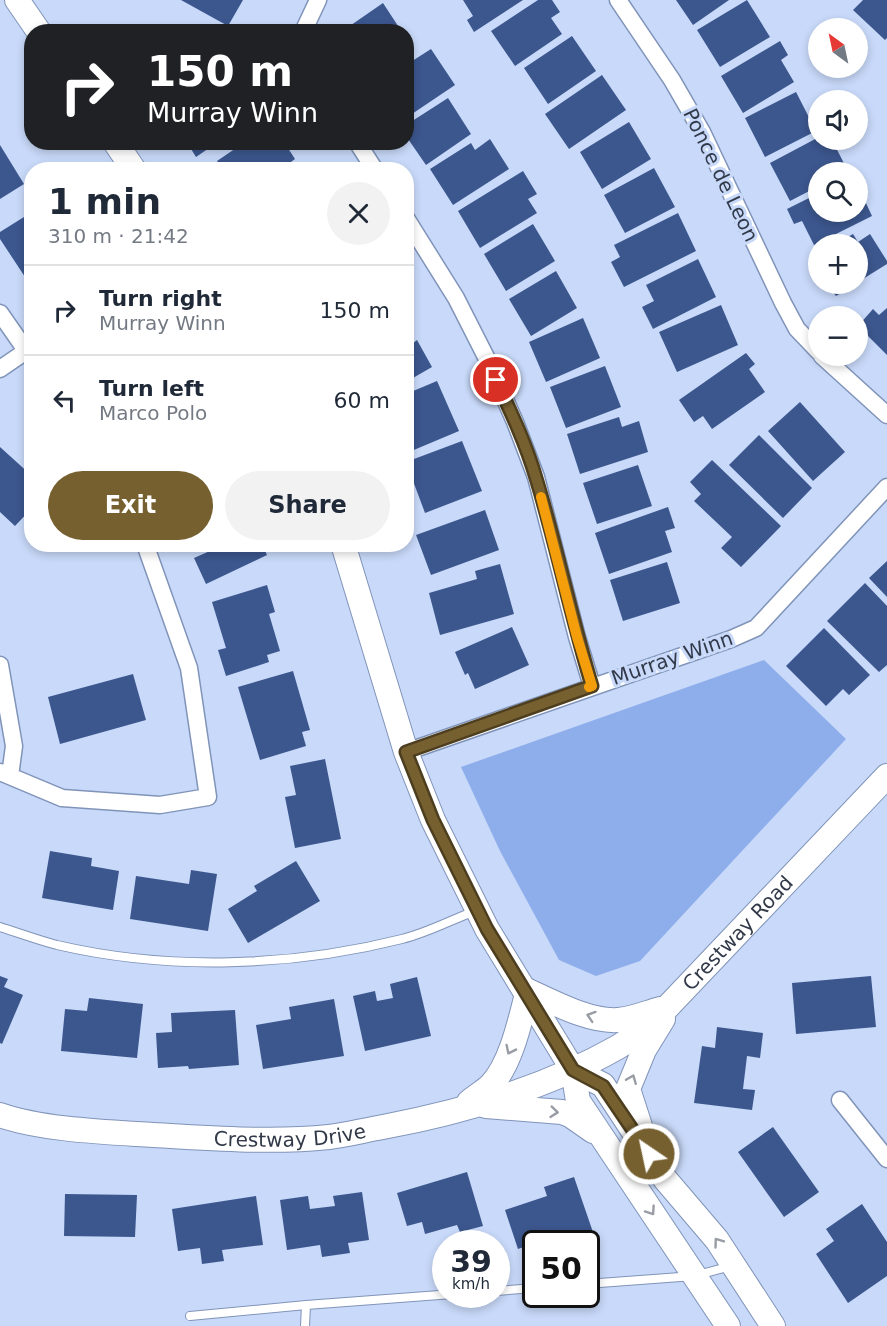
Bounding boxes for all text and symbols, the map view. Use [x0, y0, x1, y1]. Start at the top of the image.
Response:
north arrow [808, 18, 868, 78]
map controls [808, 18, 868, 366]
text: 150 m [147, 47, 293, 96]
icon: right [48, 48, 126, 126]
button: sound [808, 90, 868, 150]
text: Murray Winn [147, 97, 318, 128]
street label: Ponce de Leon [678, 104, 764, 246]
button: search [808, 162, 868, 222]
text: 1 min [48, 181, 161, 222]
button: close [327, 182, 390, 245]
text: 310 m · 21:42 [48, 224, 189, 248]
button: + [808, 234, 868, 294]
text: Turn right [99, 286, 222, 311]
icon: right [48, 294, 81, 327]
text: 150 m [320, 298, 390, 323]
button: − [808, 306, 868, 366]
text: Murray Winn [99, 311, 226, 335]
pin [470, 354, 521, 405]
icon: arrive [479, 363, 512, 396]
text: Turn left [99, 376, 204, 401]
icon: left [48, 384, 81, 417]
text: 60 m [334, 388, 390, 413]
text: Marco Polo [99, 401, 207, 425]
button: Exit [48, 471, 213, 540]
button: Share [225, 471, 390, 540]
street label: Murray Winn [608, 626, 736, 690]
street label: Crestway Road [678, 871, 798, 996]
one-way arrow [586, 1011, 596, 1023]
one-way arrow [506, 1043, 518, 1054]
one-way arrow [625, 1074, 637, 1085]
one-way arrow [549, 1105, 558, 1117]
street label: Crestway Drive [213, 1119, 368, 1152]
position arrow [617, 1122, 681, 1186]
one-way arrow [644, 1204, 655, 1215]
speed limit sign: 50 [522, 1230, 600, 1308]
one-way arrow [714, 1238, 725, 1249]
text: 39 [450, 1244, 492, 1279]
text: km/h [452, 1275, 490, 1293]

